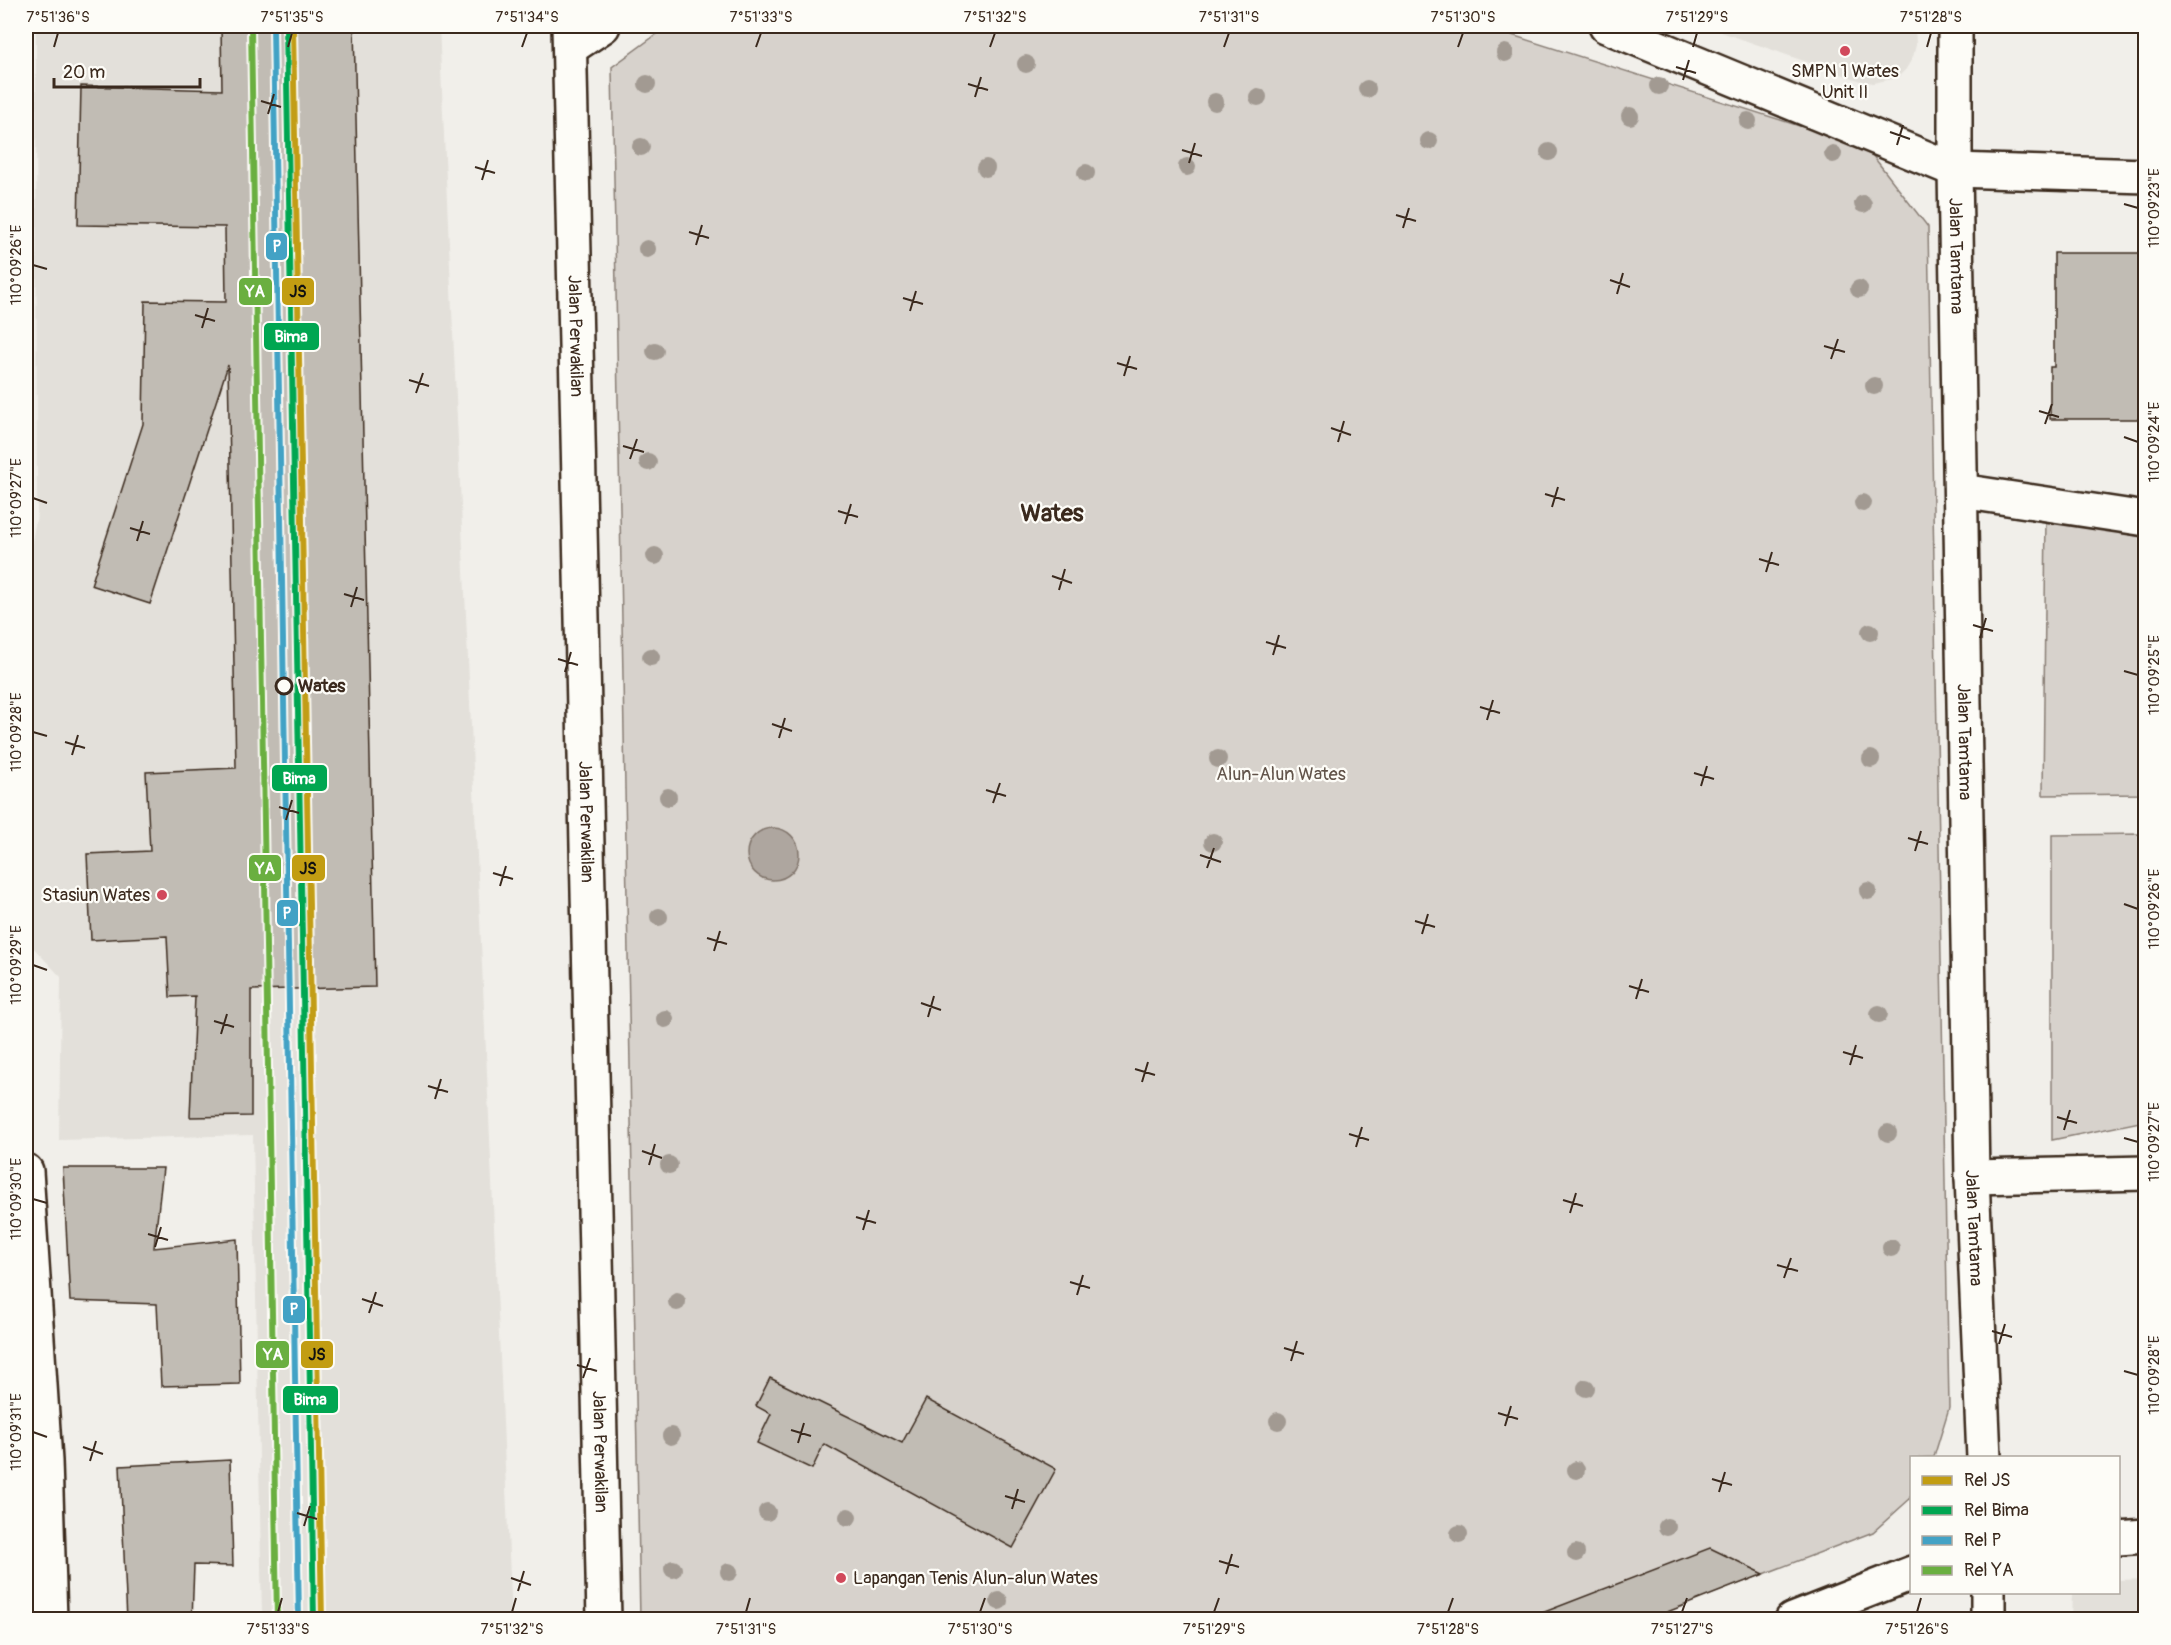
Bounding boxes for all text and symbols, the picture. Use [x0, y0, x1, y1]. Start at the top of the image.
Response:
text: 7°51'36"S [26, 8, 90, 27]
text: 7°51'35"S [261, 8, 323, 27]
text: 7°51'34"S [495, 8, 559, 27]
text: 7°51'33"S [729, 8, 793, 27]
text: 7°51'32"S [963, 8, 1027, 27]
text: 7°51'31"S [1199, 8, 1259, 27]
text: 7°51'30"S [1431, 8, 1495, 27]
text: 7°51'29"S [1666, 8, 1728, 27]
text: 7°51'28"S [1900, 8, 1962, 27]
marker: SMPN 1 Wates Unit II [1838, 44, 1852, 58]
scale bar [54, 51, 200, 89]
place label: SMPN 1 Wates Unit II [1791, 60, 1899, 104]
text: 20 m [63, 61, 105, 84]
text: 110°09'23"E [2145, 168, 2164, 248]
street label: Jalan Tamtama [1944, 198, 1969, 314]
text: 110°09'26"E [7, 225, 26, 305]
line badge: P [265, 232, 288, 261]
text: P [273, 237, 282, 257]
street label: Jalan Perwakilan [563, 275, 589, 397]
line badge: YA [238, 277, 273, 306]
line badge: JS [281, 277, 315, 306]
text: YA [244, 282, 265, 302]
text: JS [290, 282, 307, 302]
line badge: Bima [263, 322, 320, 351]
text: Bima [274, 327, 308, 347]
text: 110°09'24"E [2145, 402, 2164, 482]
text: 110°09'27"E [7, 458, 26, 538]
district label: Wates [1020, 499, 1084, 528]
text: 110°09'25"E [2145, 635, 2164, 715]
place label: Wates [298, 675, 346, 698]
marker: Wates [275, 677, 293, 695]
street label: Jalan Tamtama [1952, 683, 1977, 800]
text: 110°09'28"E [7, 692, 26, 772]
street label: Jalan Perwakilan [574, 761, 599, 883]
park label: Alun-Alun Wates [1216, 763, 1346, 786]
line badge: Bima [271, 764, 328, 792]
text: Bima [282, 769, 316, 789]
line badge: YA [248, 854, 282, 882]
line badge: JS [291, 854, 326, 882]
text: YA [254, 859, 275, 879]
text: JS [300, 859, 317, 879]
text: 110°09'26"E [2145, 869, 2164, 949]
place label: Stasiun Wates [42, 884, 150, 907]
marker: Stasiun Wates [155, 888, 169, 902]
line badge: P [276, 899, 299, 927]
text: P [283, 904, 292, 924]
text: 110°09'29"E [7, 925, 26, 1005]
text: 110°09'27"E [2145, 1102, 2164, 1182]
text: 110°09'30"E [7, 1158, 26, 1240]
street label: Jalan Tamtama [1960, 1169, 1988, 1287]
line badge: P [282, 1295, 306, 1324]
text: P [290, 1300, 299, 1320]
text: 110°09'28"E [2145, 1335, 2164, 1415]
line badge: YA [255, 1340, 290, 1369]
line badge: JS [300, 1340, 334, 1369]
text: YA [262, 1345, 283, 1365]
text: JS [309, 1345, 326, 1365]
line badge: Bima [282, 1385, 339, 1414]
text: Bima [293, 1390, 327, 1410]
street label: Jalan Perwakilan [587, 1390, 613, 1513]
text: 110°09'31"E [7, 1393, 26, 1471]
legend [1910, 1456, 2120, 1594]
text: Rel JS [1964, 1469, 2011, 1492]
text: Rel Bima [1964, 1499, 2029, 1522]
text: Rel P [1964, 1529, 2001, 1552]
text: Rel YA [1964, 1559, 2014, 1582]
place label: Lapangan Tenis Alun-alun Wates [853, 1567, 1098, 1590]
marker: Lapangan Tenis Alun-alun Wates [834, 1571, 848, 1585]
text: 7°51'33"S [246, 1620, 310, 1639]
text: 7°51'32"S [480, 1620, 544, 1639]
text: 7°51'31"S [716, 1620, 776, 1639]
text: 7°51'30"S [948, 1620, 1012, 1639]
text: 7°51'29"S [1183, 1620, 1245, 1639]
text: 7°51'28"S [1417, 1620, 1479, 1639]
text: 7°51'27"S [1651, 1620, 1713, 1639]
text: 7°51'26"S [1885, 1620, 1949, 1639]

